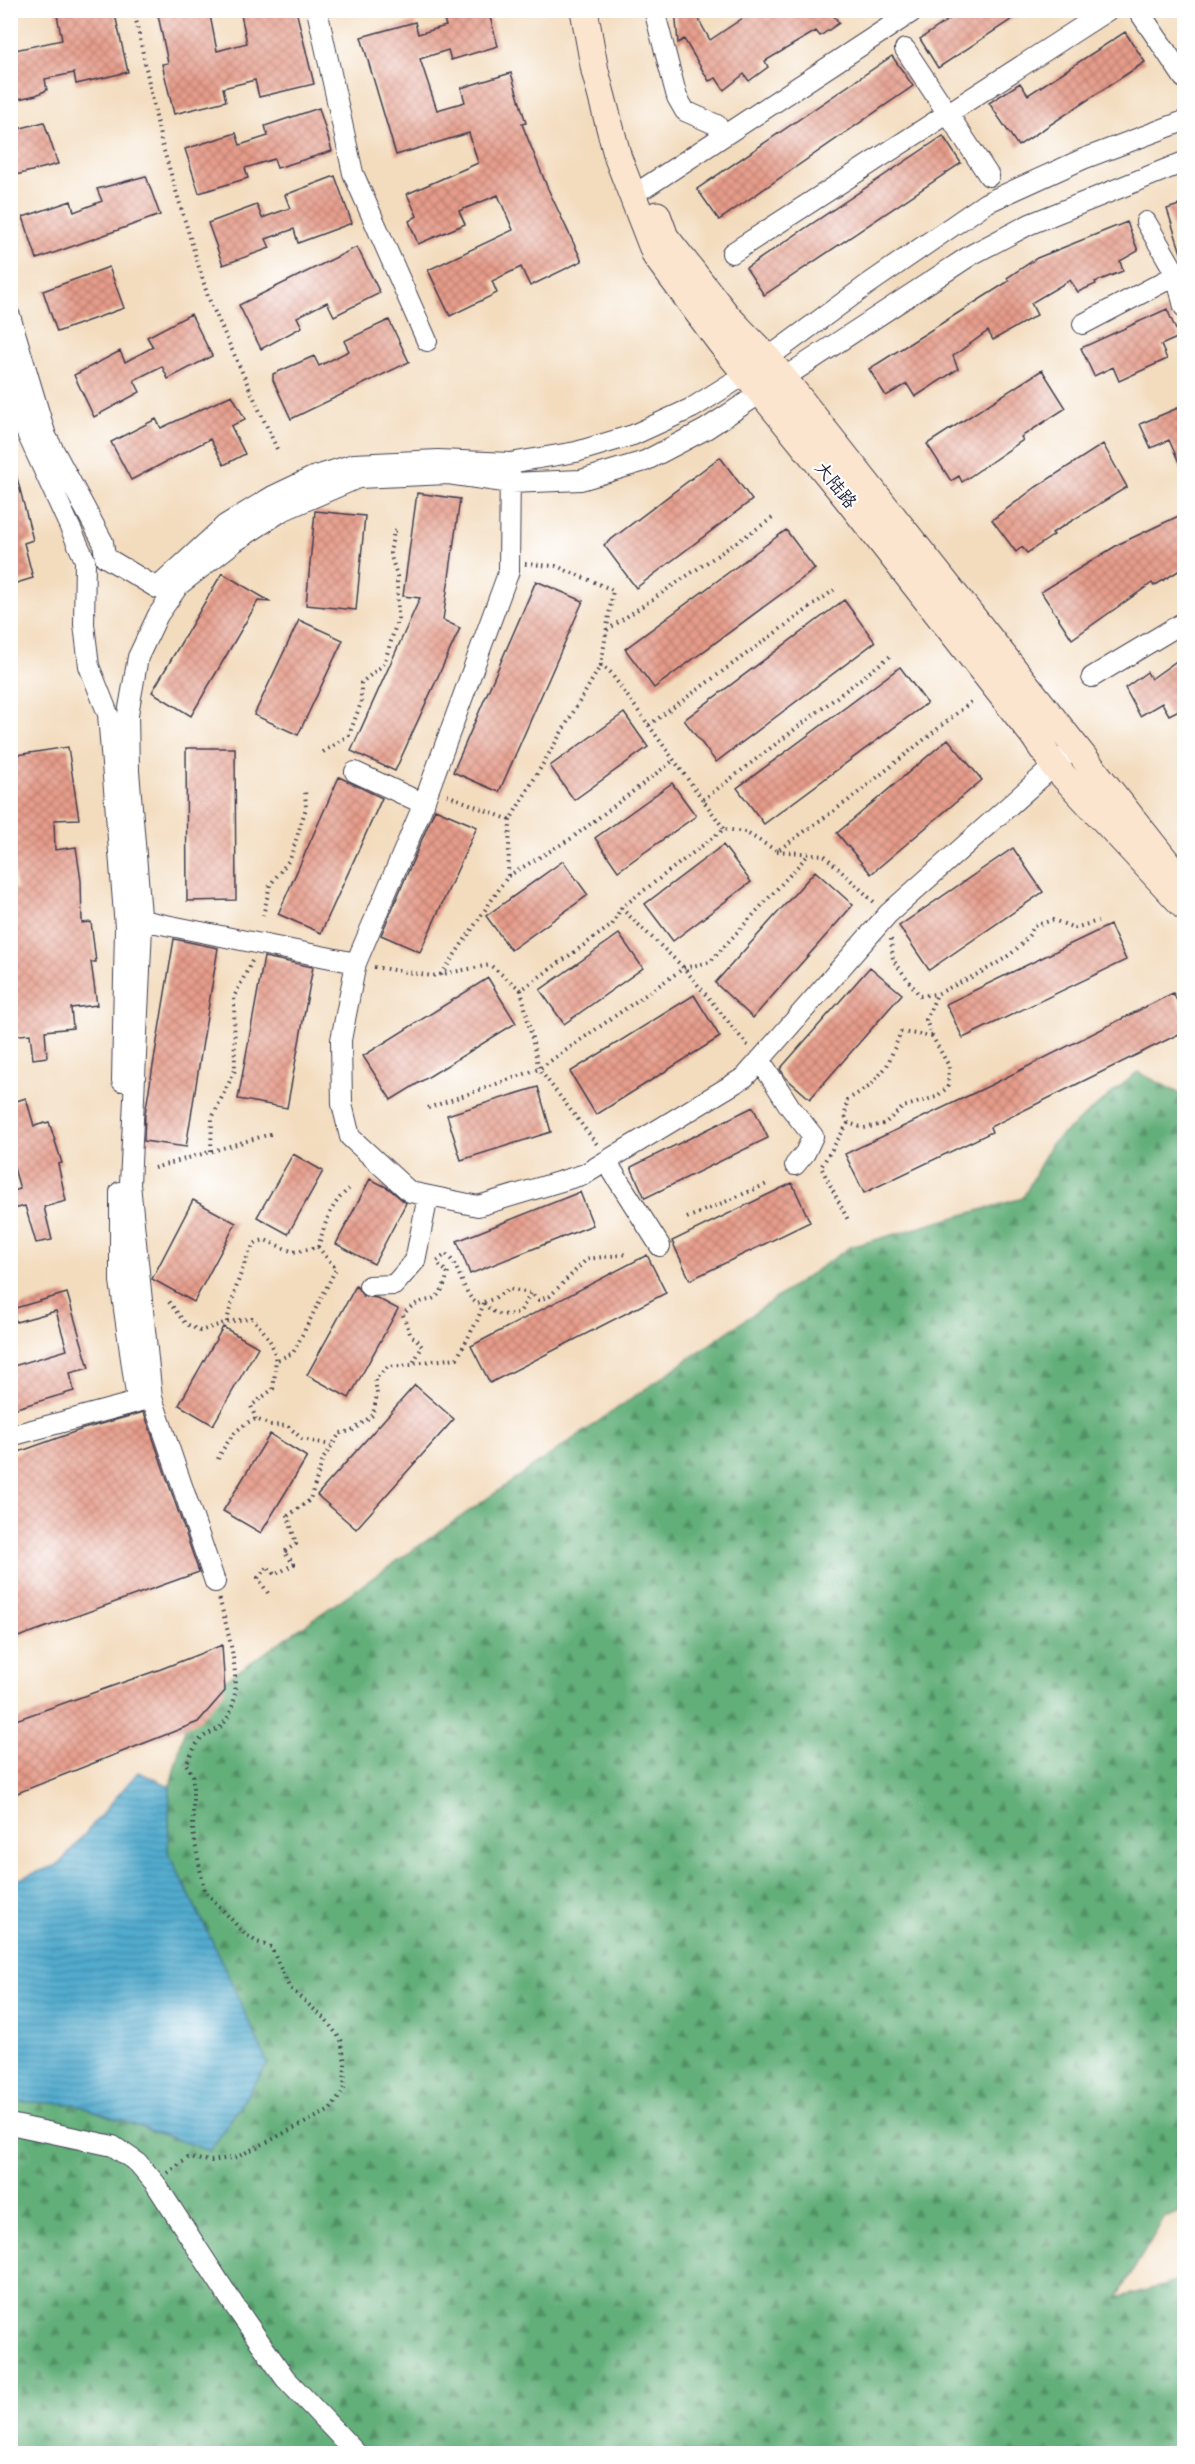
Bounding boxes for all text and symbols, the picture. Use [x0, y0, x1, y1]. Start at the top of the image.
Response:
street label: 大陆路 [809, 458, 860, 514]

